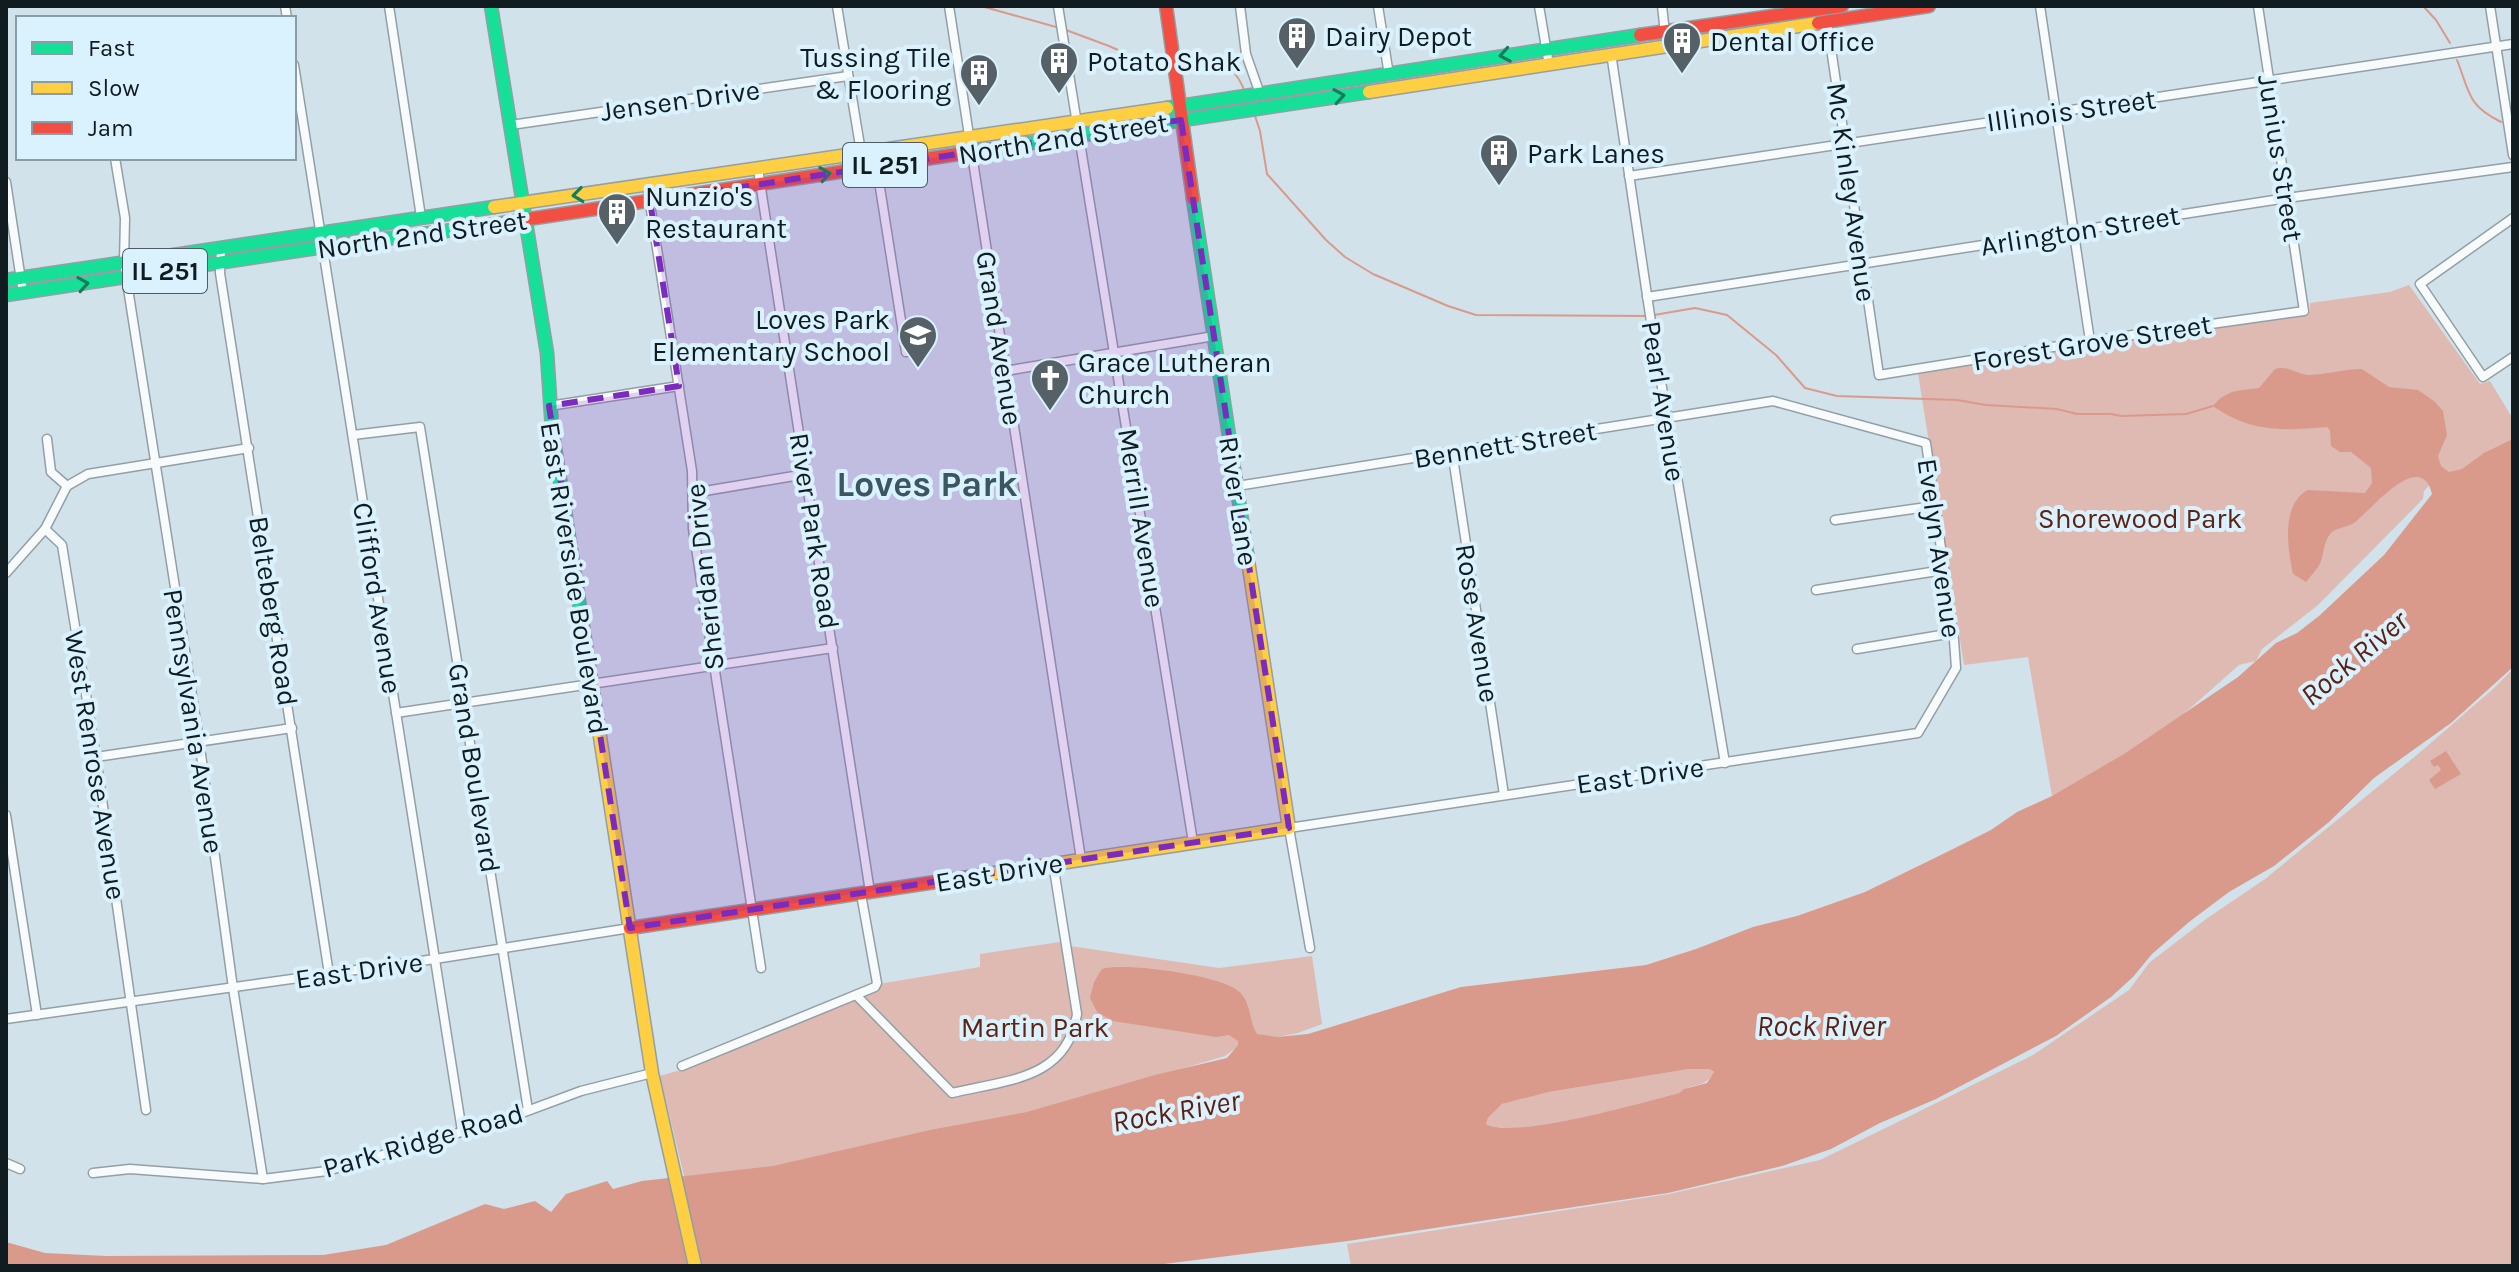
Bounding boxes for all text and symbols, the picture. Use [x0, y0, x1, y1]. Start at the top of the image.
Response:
building icon: Dairy Depot [1276, 15, 1318, 70]
legend [16, 16, 296, 160]
place label: Dairy Depot [1325, 20, 1472, 53]
building icon: Dental Office [1661, 20, 1703, 75]
place label: Dental Office [1710, 25, 1875, 58]
text: Fast [88, 34, 135, 62]
building icon: Potato Shak [1038, 40, 1080, 95]
place label: Tussing Tile & Flooring [800, 41, 951, 106]
place label: Potato Shak [1087, 45, 1241, 78]
one-way arrow [1498, 46, 1511, 63]
building icon: Tussing Tile & Flooring [958, 52, 1000, 107]
street label: Junius Street [2251, 72, 2310, 244]
street label: Jensen Drive [598, 73, 762, 128]
text: Slow [88, 74, 140, 102]
street label: Mc Kinley Avenue [1820, 80, 1883, 304]
street label: Illinois Street [1984, 82, 2158, 139]
one-way arrow [1332, 88, 1346, 105]
street label: North 2nd Street [956, 106, 1170, 171]
text: Jam [88, 114, 133, 142]
building icon: Park Lanes [1478, 132, 1520, 187]
place label: Park Lanes [1527, 137, 1665, 170]
road number: IL 251 [843, 143, 927, 187]
one-way arrow [818, 166, 832, 183]
place label: Nunzio's Restaurant [645, 180, 787, 245]
one-way arrow [572, 186, 585, 203]
building icon: Nunzio's Restaurant [596, 191, 638, 246]
street label: Arlington Street [1978, 198, 2182, 263]
street label: North 2nd Street [315, 203, 529, 266]
road number: IL 251 [123, 249, 207, 293]
street label: Grand Avenue [969, 249, 1030, 428]
one-way arrow [76, 276, 90, 293]
place label: Loves Park Elementary School [652, 303, 890, 368]
street label: Forest Grove Street [1970, 307, 2214, 378]
school or university icon: Loves Park Elementary School [897, 314, 939, 369]
street label: Pearl Avenue [1635, 318, 1692, 484]
place label: Grace Lutheran Church [1078, 346, 1271, 411]
church icon: Grace Lutheran Church [1029, 357, 1071, 412]
street label: Bennett Street [1411, 414, 1599, 475]
street label: East Riverside Boulevard [534, 420, 616, 737]
street label: Merrill Avenue [1111, 426, 1172, 610]
street label: River Park Road [783, 430, 846, 632]
street label: River Lane [1212, 434, 1265, 568]
street label: Evelyn Avenue [1911, 456, 1968, 640]
district label: Loves Park [836, 463, 1018, 505]
street label: Sheridan Drive [678, 482, 731, 672]
street label: Clifford Avenue [346, 500, 409, 696]
park label: Shorewood Park [2038, 502, 2242, 535]
street label: Belteberg Road [242, 514, 305, 709]
street label: Rose Avenue [1449, 541, 1506, 705]
street label: Pennsylvania Avenue [156, 586, 231, 856]
water label: Rock River [2293, 602, 2416, 713]
street label: West Renrose Avenue [58, 628, 133, 902]
street label: Grand Boulevard [442, 661, 507, 875]
street label: East Drive [1574, 750, 1706, 801]
street label: East Drive [933, 846, 1065, 899]
street label: East Drive [293, 945, 425, 996]
water label: Rock River [1756, 1008, 1887, 1044]
park label: Martin Park [961, 1011, 1109, 1044]
water label: Rock River [1109, 1082, 1244, 1140]
street label: Park Ridge Road [319, 1096, 527, 1185]

